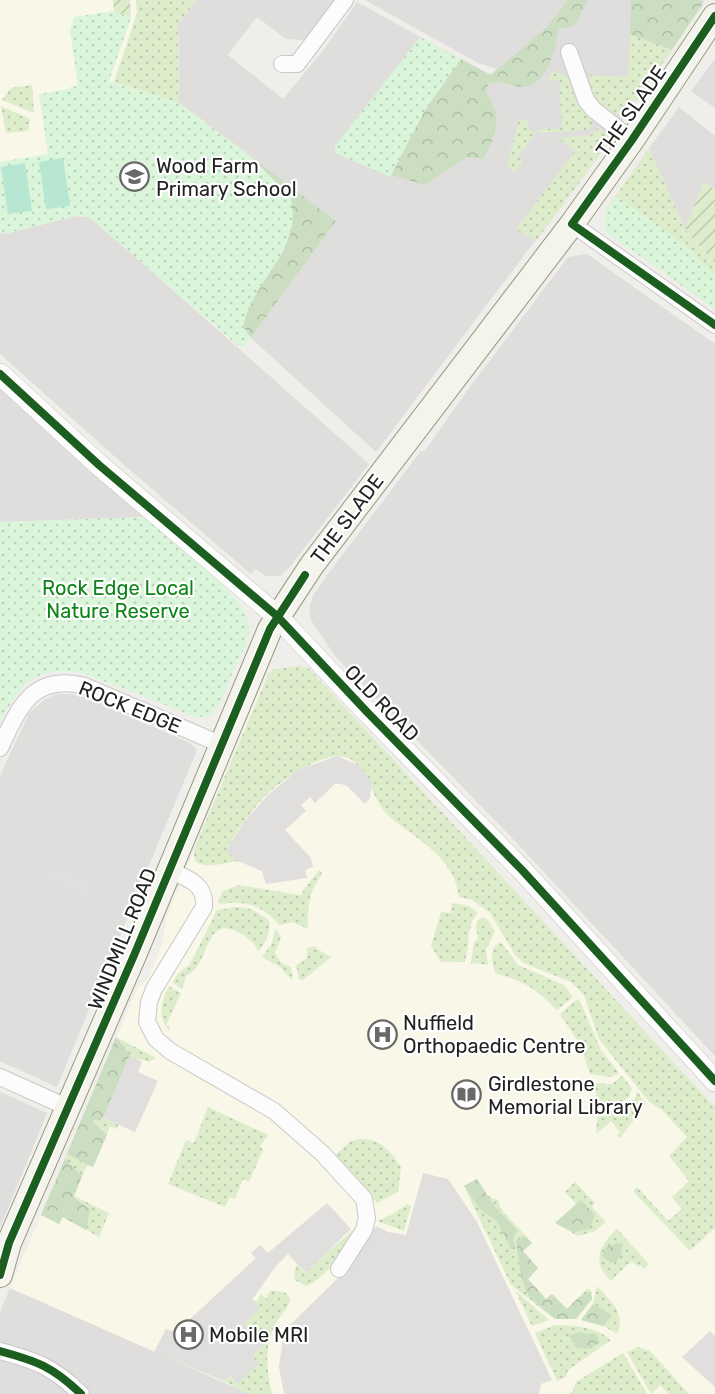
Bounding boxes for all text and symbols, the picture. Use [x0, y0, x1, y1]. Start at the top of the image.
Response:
street label: THE SLADE [591, 61, 671, 161]
place label: Wood Farm Primary School [156, 154, 297, 201]
school or university icon: Wood Farm Primary School [119, 161, 151, 193]
street label: THE SLADE [306, 469, 388, 569]
park label: Rock Edge Local Nature Reserve [42, 576, 194, 623]
street label: OLD ROAD [340, 660, 424, 746]
street label: ROCK EDGE [75, 676, 185, 738]
street label: WINDMILL ROAD [83, 865, 161, 1013]
place label: Nuffield Orthopaedic Centre [403, 1011, 585, 1058]
hospital icon: Nuffield Orthopaedic Centre [366, 1018, 398, 1050]
place label: Girdlestone Memorial Library [488, 1072, 643, 1119]
library icon: Girdlestone Memorial Library [451, 1079, 483, 1111]
hospital icon: Mobile MRI [172, 1319, 204, 1351]
place label: Mobile MRI [209, 1323, 309, 1347]

